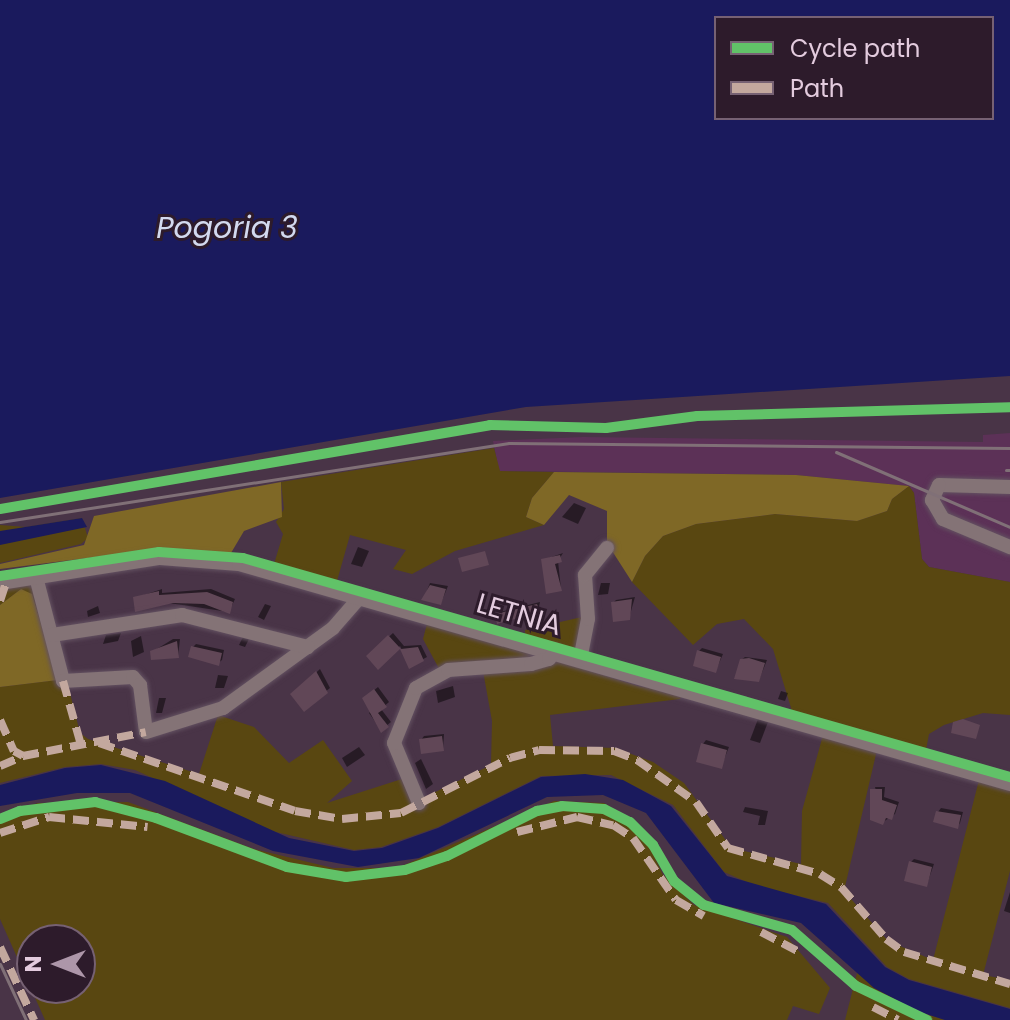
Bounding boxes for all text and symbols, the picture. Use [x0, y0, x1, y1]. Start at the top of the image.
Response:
legend [714, 16, 994, 120]
text: Cycle path [790, 32, 920, 65]
text: Path [790, 72, 844, 105]
water label: Pogoria 3 [156, 210, 298, 246]
street label: LETNIA [473, 587, 565, 643]
north arrow [16, 924, 96, 1004]
text: N [18, 956, 49, 972]

